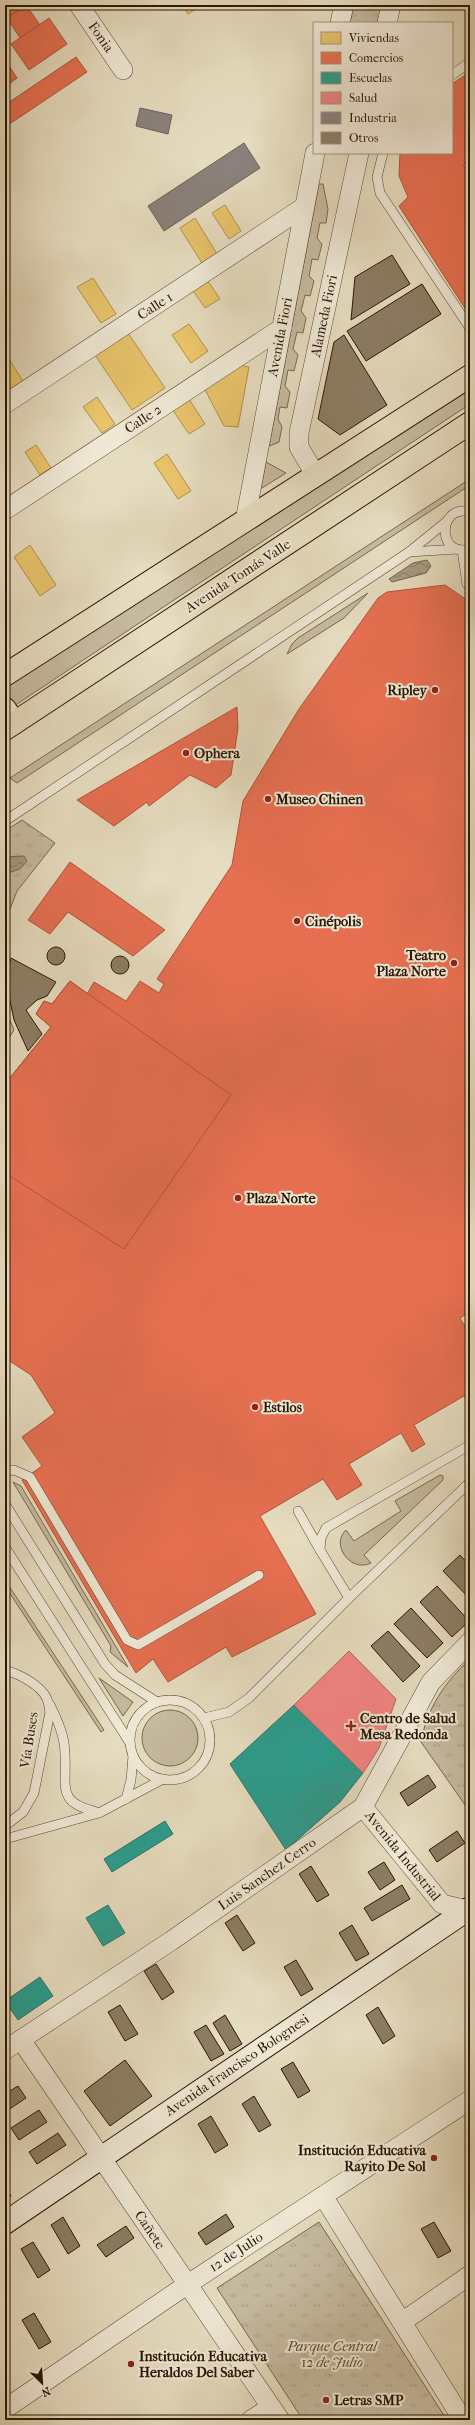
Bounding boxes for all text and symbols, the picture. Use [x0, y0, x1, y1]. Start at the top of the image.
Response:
street label: Fonia [85, 19, 118, 56]
legend [313, 22, 453, 154]
text: Viviendas [348, 31, 400, 45]
text: Comercios [349, 51, 404, 65]
text: Escuelas [349, 71, 393, 85]
text: Salud [349, 91, 378, 105]
text: Industria [349, 111, 397, 125]
text: Otros [349, 131, 379, 145]
street label: Alameda Fiori [307, 273, 341, 360]
street label: Calle 1 [134, 288, 176, 324]
street label: Avenida Fiori [264, 296, 296, 379]
street label: Calle 2 [121, 401, 165, 437]
street label: Avenida Tomás Valle [181, 535, 294, 617]
place label: Ripley [387, 682, 429, 699]
marker: Ripley [430, 685, 440, 695]
place label: Ophera [194, 745, 240, 762]
marker: Ophera [181, 748, 191, 758]
place label: Museo Chinen [275, 791, 364, 808]
marker: Museo Chinen [263, 794, 273, 804]
place label: Cinépolis [305, 913, 362, 930]
marker: Cinépolis [292, 916, 302, 926]
place label: Teatro Plaza Norte [376, 947, 446, 980]
marker: Teatro Plaza Norte [449, 958, 459, 968]
place label: Plaza Norte [246, 1190, 316, 1207]
marker: Plaza Norte [233, 1193, 243, 1203]
place label: Estilos [263, 1399, 303, 1416]
marker: Estilos [250, 1402, 260, 1412]
place label: Centro de Salud Mesa Redonda [359, 1710, 457, 1743]
street label: Vía Buses [16, 1711, 42, 1770]
marker: Centro de Salud Mesa Redonda [345, 1720, 357, 1732]
street label: Avenida Industrial [361, 1807, 445, 1905]
street label: Luis Sanchez Cerro [215, 1834, 319, 1914]
street label: Avenida Francisco Bolognesi [161, 2010, 312, 2120]
place label: Institución Educativa Rayito De Sol [298, 2142, 427, 2175]
marker: Institución Educativa Rayito De Sol [429, 2153, 439, 2163]
street label: Cañete [131, 2208, 169, 2253]
street label: 12 de Julio [206, 2228, 266, 2276]
park label: Parque Central 12 de Julio [286, 2338, 378, 2371]
place label: Institución Educativa Heraldos Del Saber [139, 2348, 267, 2381]
marker: Institución Educativa Heraldos Del Saber [126, 2359, 136, 2369]
north arrow [22, 2363, 62, 2403]
text: N [39, 2384, 53, 2400]
place label: Letras SMP [334, 2392, 404, 2409]
marker: Letras SMP [321, 2395, 331, 2405]

